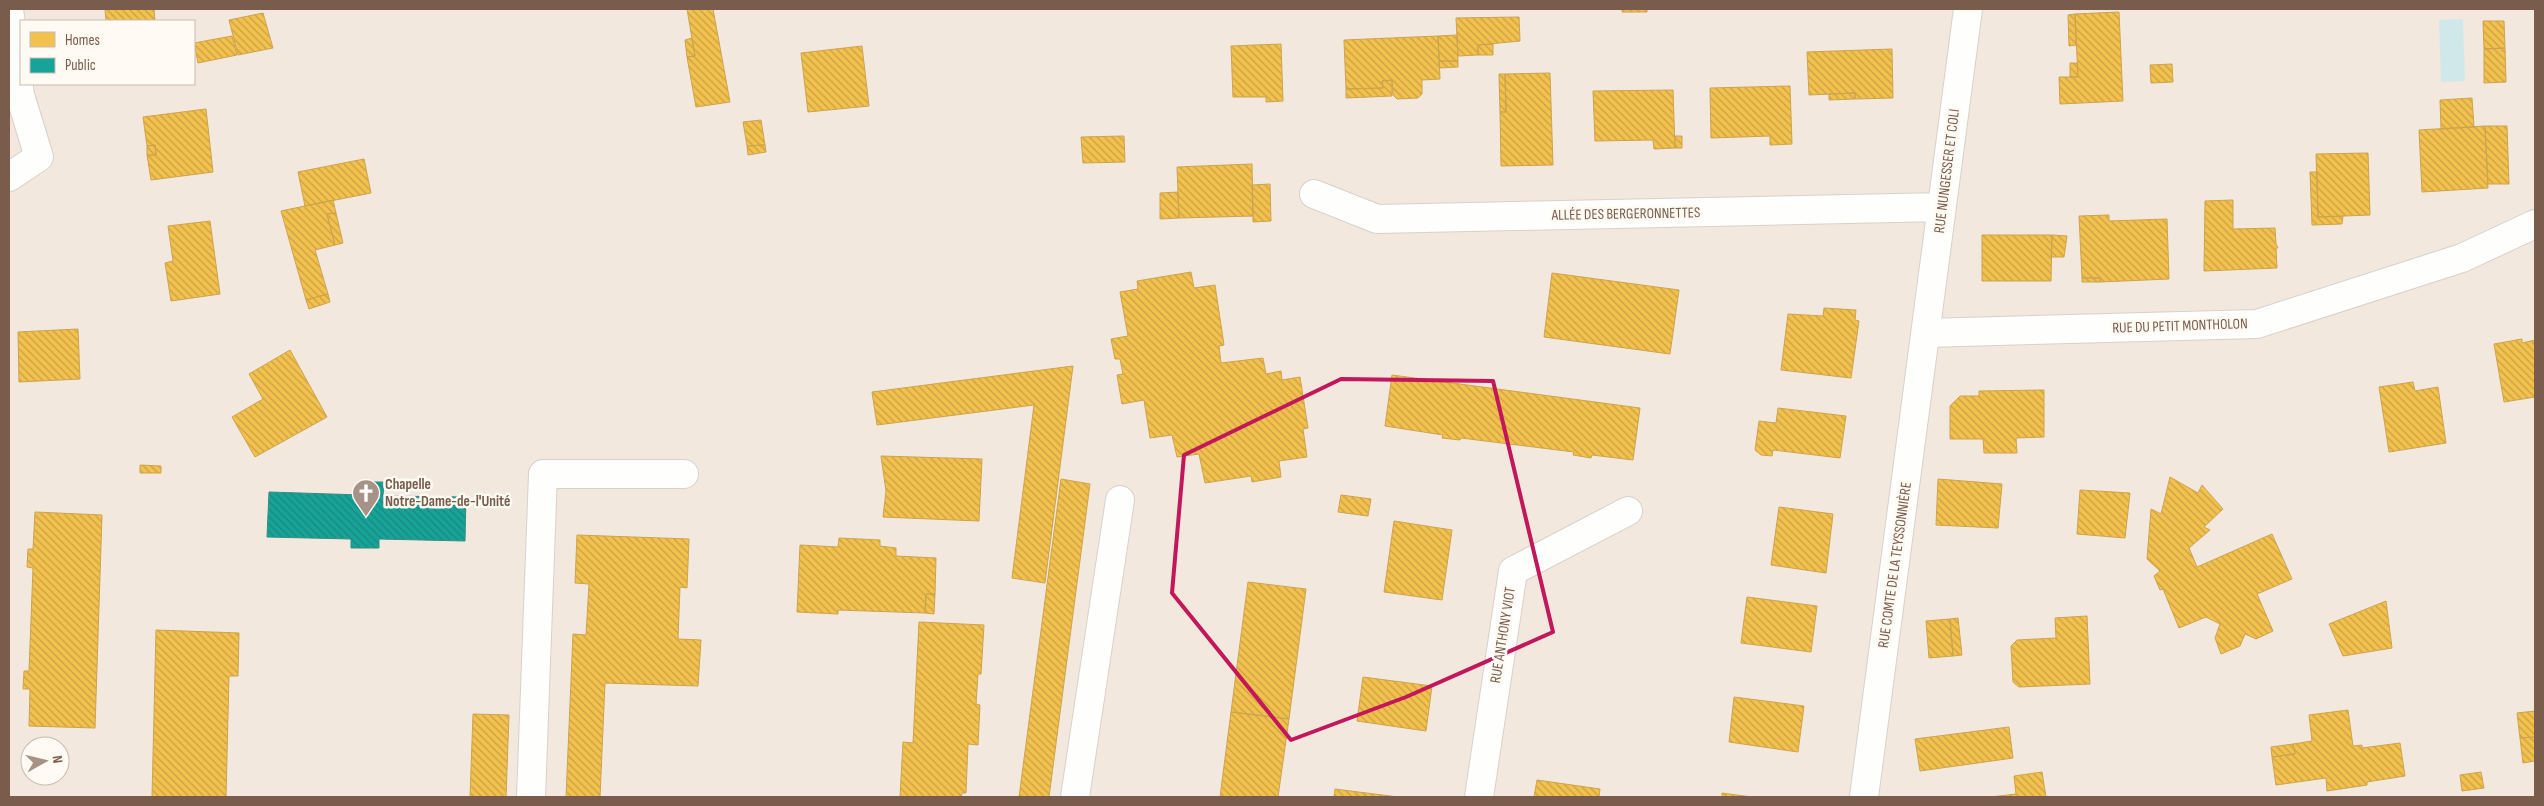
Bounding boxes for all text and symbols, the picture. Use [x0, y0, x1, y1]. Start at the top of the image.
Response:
legend [20, 20, 195, 85]
text: Homes [65, 31, 100, 50]
text: Public [65, 56, 96, 75]
street label: RUE NUNGESSER ET COLI [1930, 108, 1964, 234]
street label: ALLÉE DES BERGERONNETTES [1551, 203, 1700, 225]
street label: RUE DU PETIT MONTHOLON [2112, 314, 2248, 338]
place label: Chapelle Notre-Dame-de-l'Unité [385, 475, 510, 511]
church icon: Chapelle Notre-Dame-de-l'Unité [351, 478, 381, 517]
street label: RUE COMTE DE LA TEYSSONNIÈRE [1874, 481, 1916, 649]
street label: RUE ANTHONY VIOT [1486, 585, 1520, 685]
north arrow [20, 736, 70, 786]
text: N [48, 754, 66, 764]

